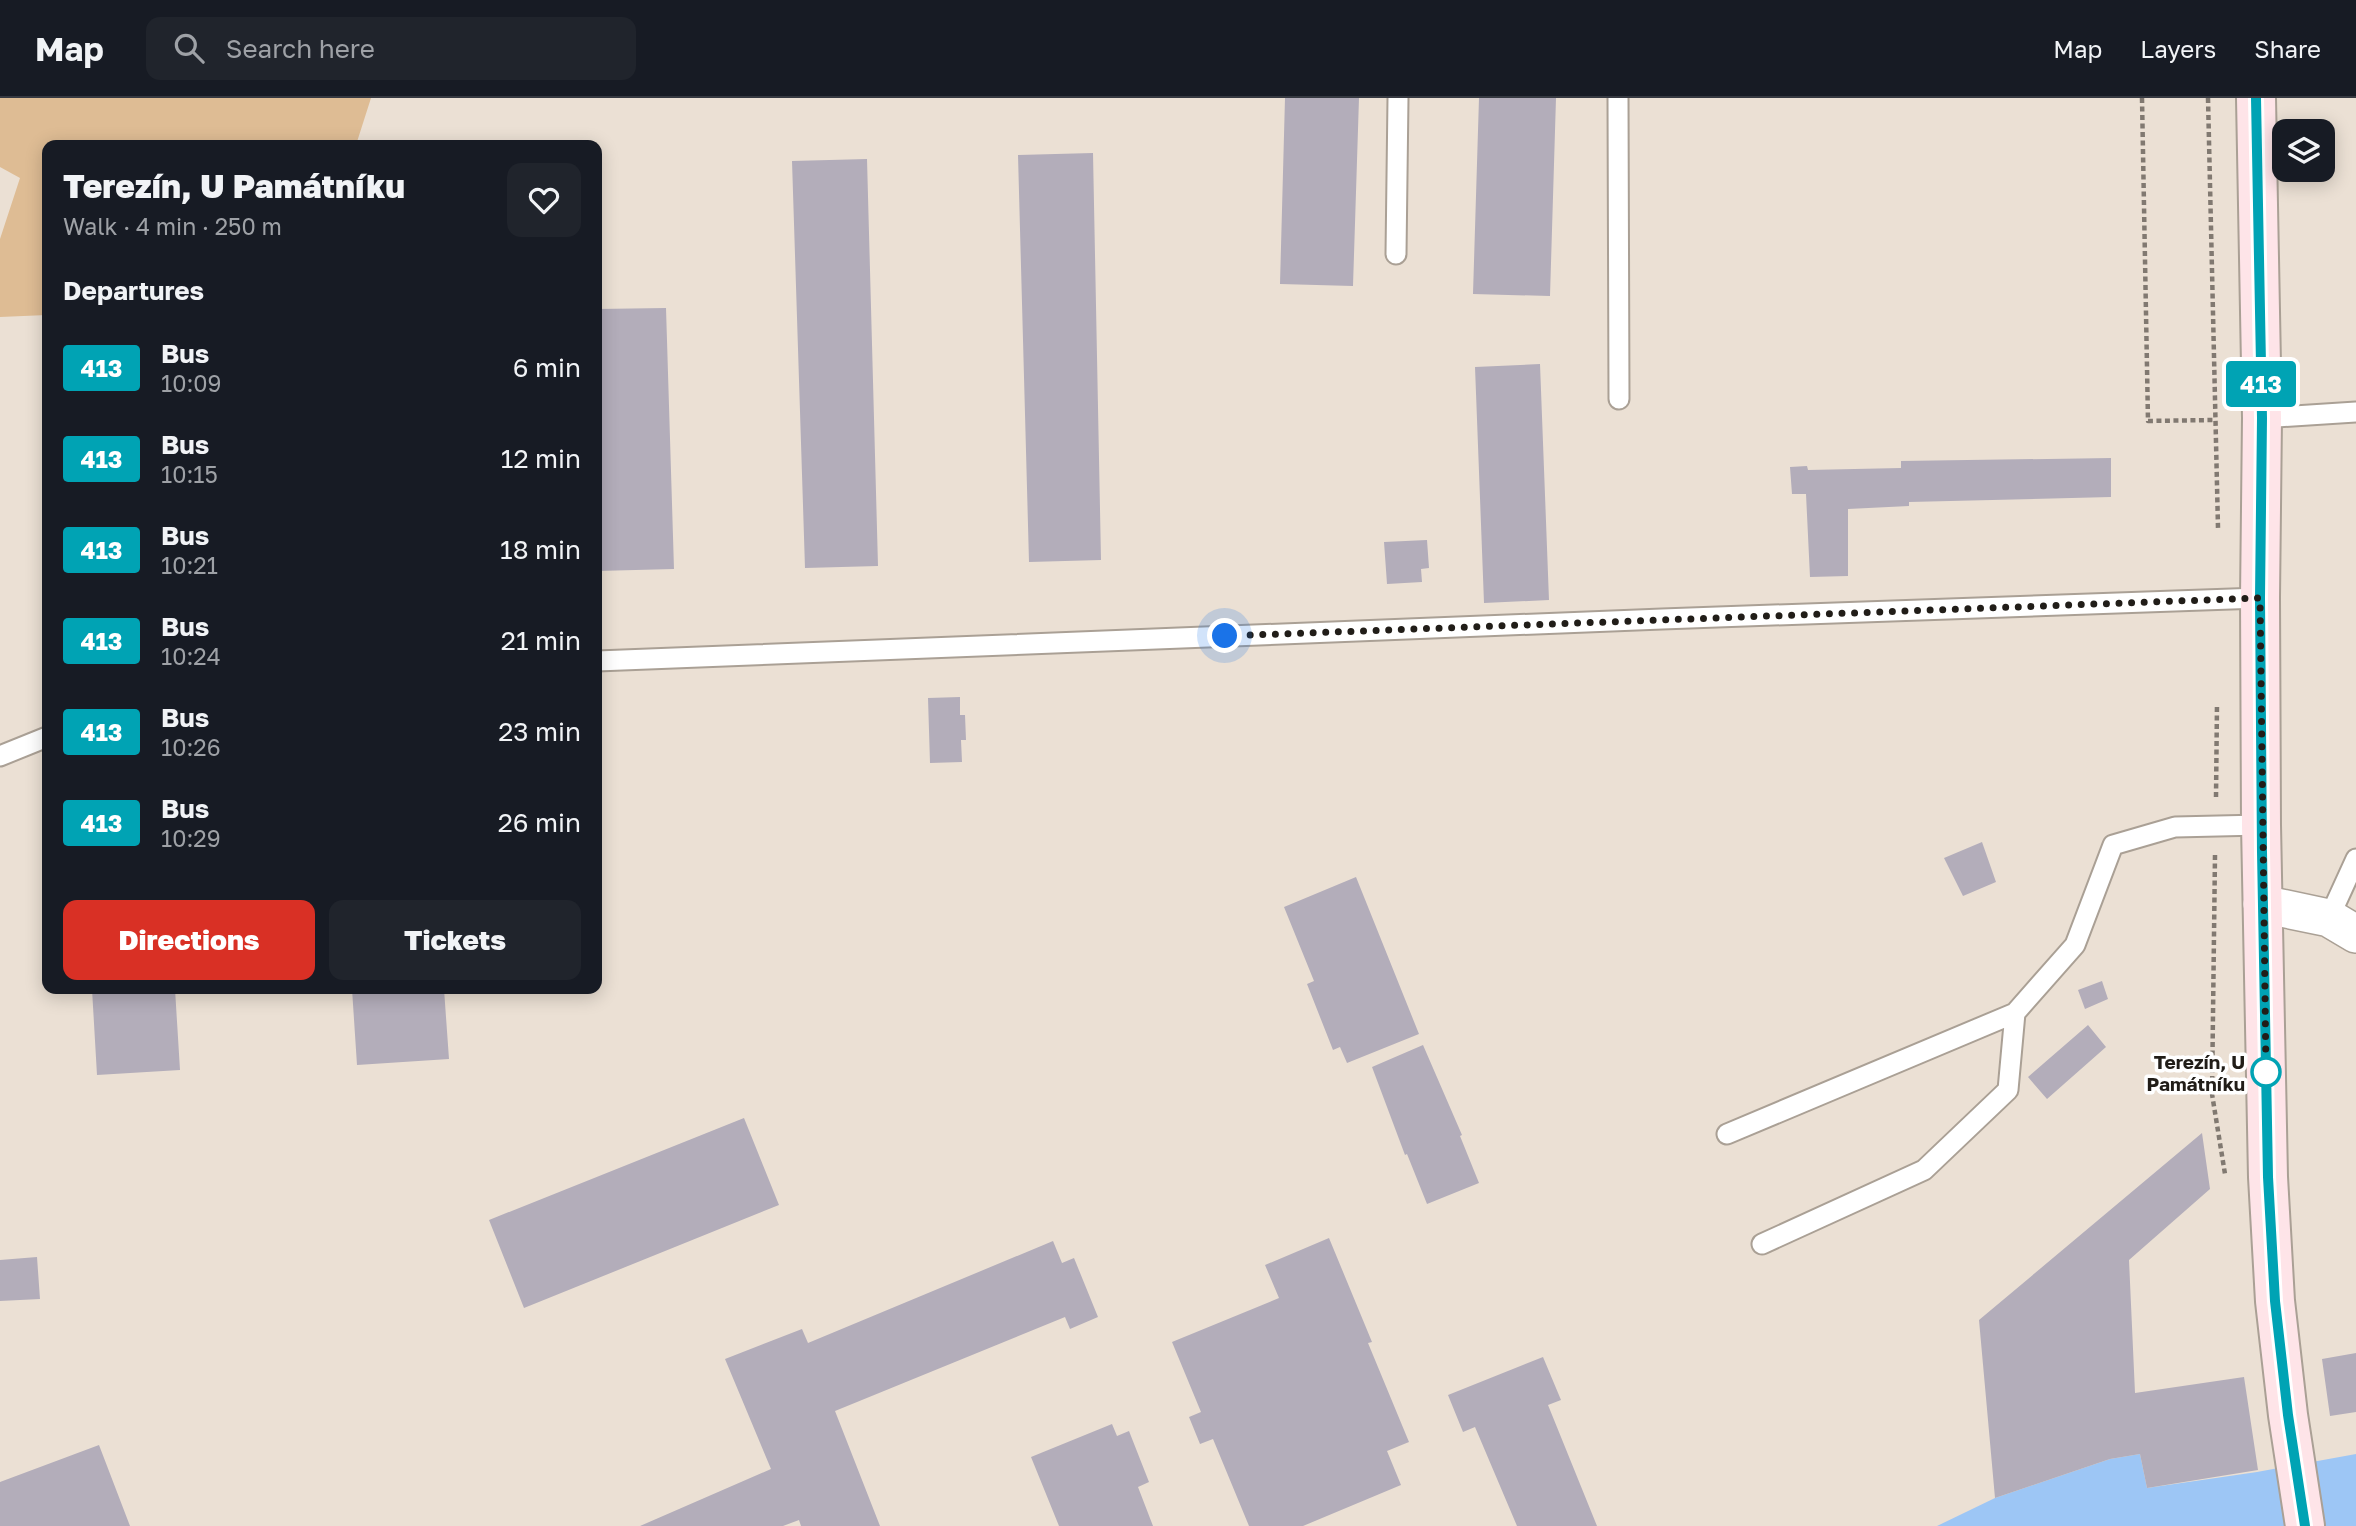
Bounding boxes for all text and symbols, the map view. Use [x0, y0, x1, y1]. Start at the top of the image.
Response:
search box [146, 17, 636, 80]
text: Map [35, 29, 104, 68]
icon: search [170, 29, 208, 67]
text: Search here [226, 33, 375, 64]
text: Map [2053, 34, 2102, 63]
text: Layers [2140, 34, 2216, 63]
text: Share [2254, 34, 2321, 63]
map controls [2272, 119, 2335, 182]
button: layers [2272, 119, 2335, 182]
button: heart [507, 163, 581, 237]
text: Terezín, U Památníku [63, 166, 405, 205]
text: Walk · 4 min · 250 m [63, 212, 282, 240]
text: Departures [63, 275, 204, 306]
text: Bus [161, 338, 209, 369]
text: 6 min [513, 352, 581, 383]
text: 413 [81, 353, 123, 382]
line badge: 413 [2221, 361, 2301, 407]
text: 10:09 [161, 369, 222, 397]
text: 413 [2240, 369, 2282, 398]
text: Bus [161, 429, 209, 460]
text: 12 min [501, 443, 581, 474]
text: 413 [81, 444, 123, 473]
text: 10:15 [161, 460, 218, 488]
text: Bus [161, 520, 209, 551]
text: 18 min [500, 534, 581, 565]
text: 413 [81, 535, 123, 564]
text: 10:21 [161, 551, 218, 579]
text: Bus [161, 611, 209, 642]
your location [1207, 618, 1242, 653]
text: 21 min [501, 625, 581, 656]
text: 413 [81, 626, 123, 655]
text: 10:24 [161, 642, 221, 670]
text: Bus [161, 702, 209, 733]
text: 23 min [498, 716, 581, 747]
text: 413 [81, 717, 123, 746]
text: 10:26 [161, 733, 221, 761]
text: Bus [161, 793, 209, 824]
text: 26 min [498, 807, 581, 838]
text: 413 [81, 808, 123, 837]
text: 10:29 [161, 824, 221, 852]
button: Directions [63, 900, 315, 980]
button: Tickets [329, 900, 581, 980]
place label: Terezín, U Památníku [2147, 1050, 2245, 1095]
marker: Terezín, U Památníku [2251, 1057, 2281, 1087]

